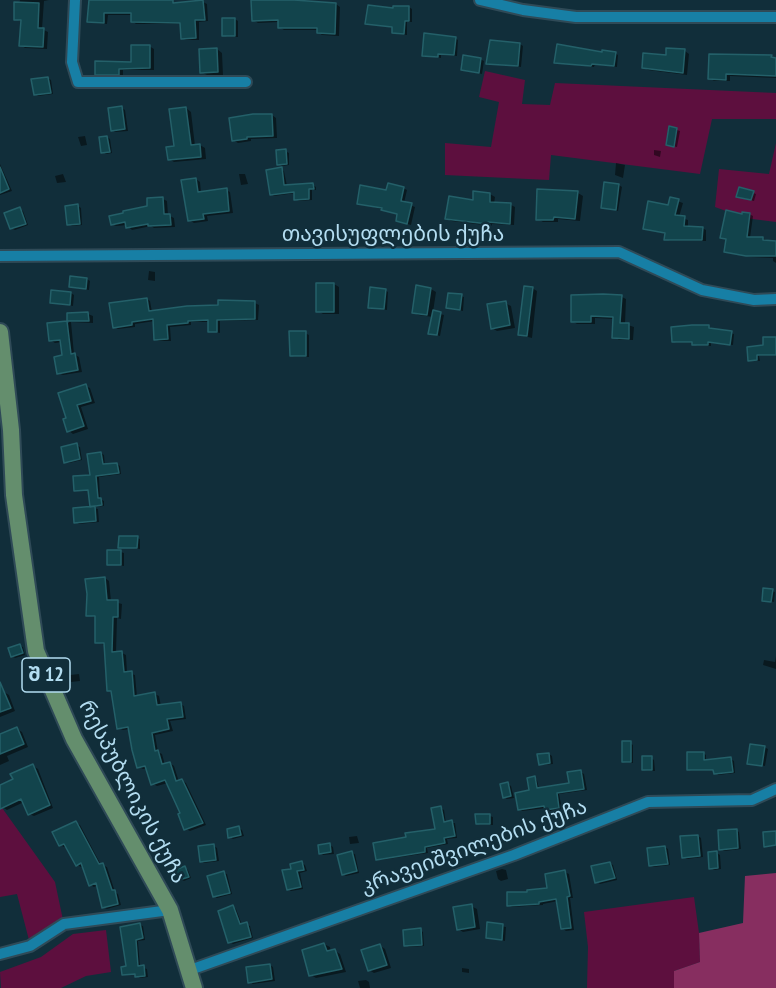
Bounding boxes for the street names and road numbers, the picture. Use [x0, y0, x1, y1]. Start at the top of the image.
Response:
street label: თავისუფლების ქუჩა [282, 222, 504, 248]
road number: შ 12 [22, 658, 70, 692]
street label: რესპუბლიკის ქუჩა [73, 696, 191, 888]
street label: კრავეიშვილების ქუჩა [358, 794, 590, 900]

